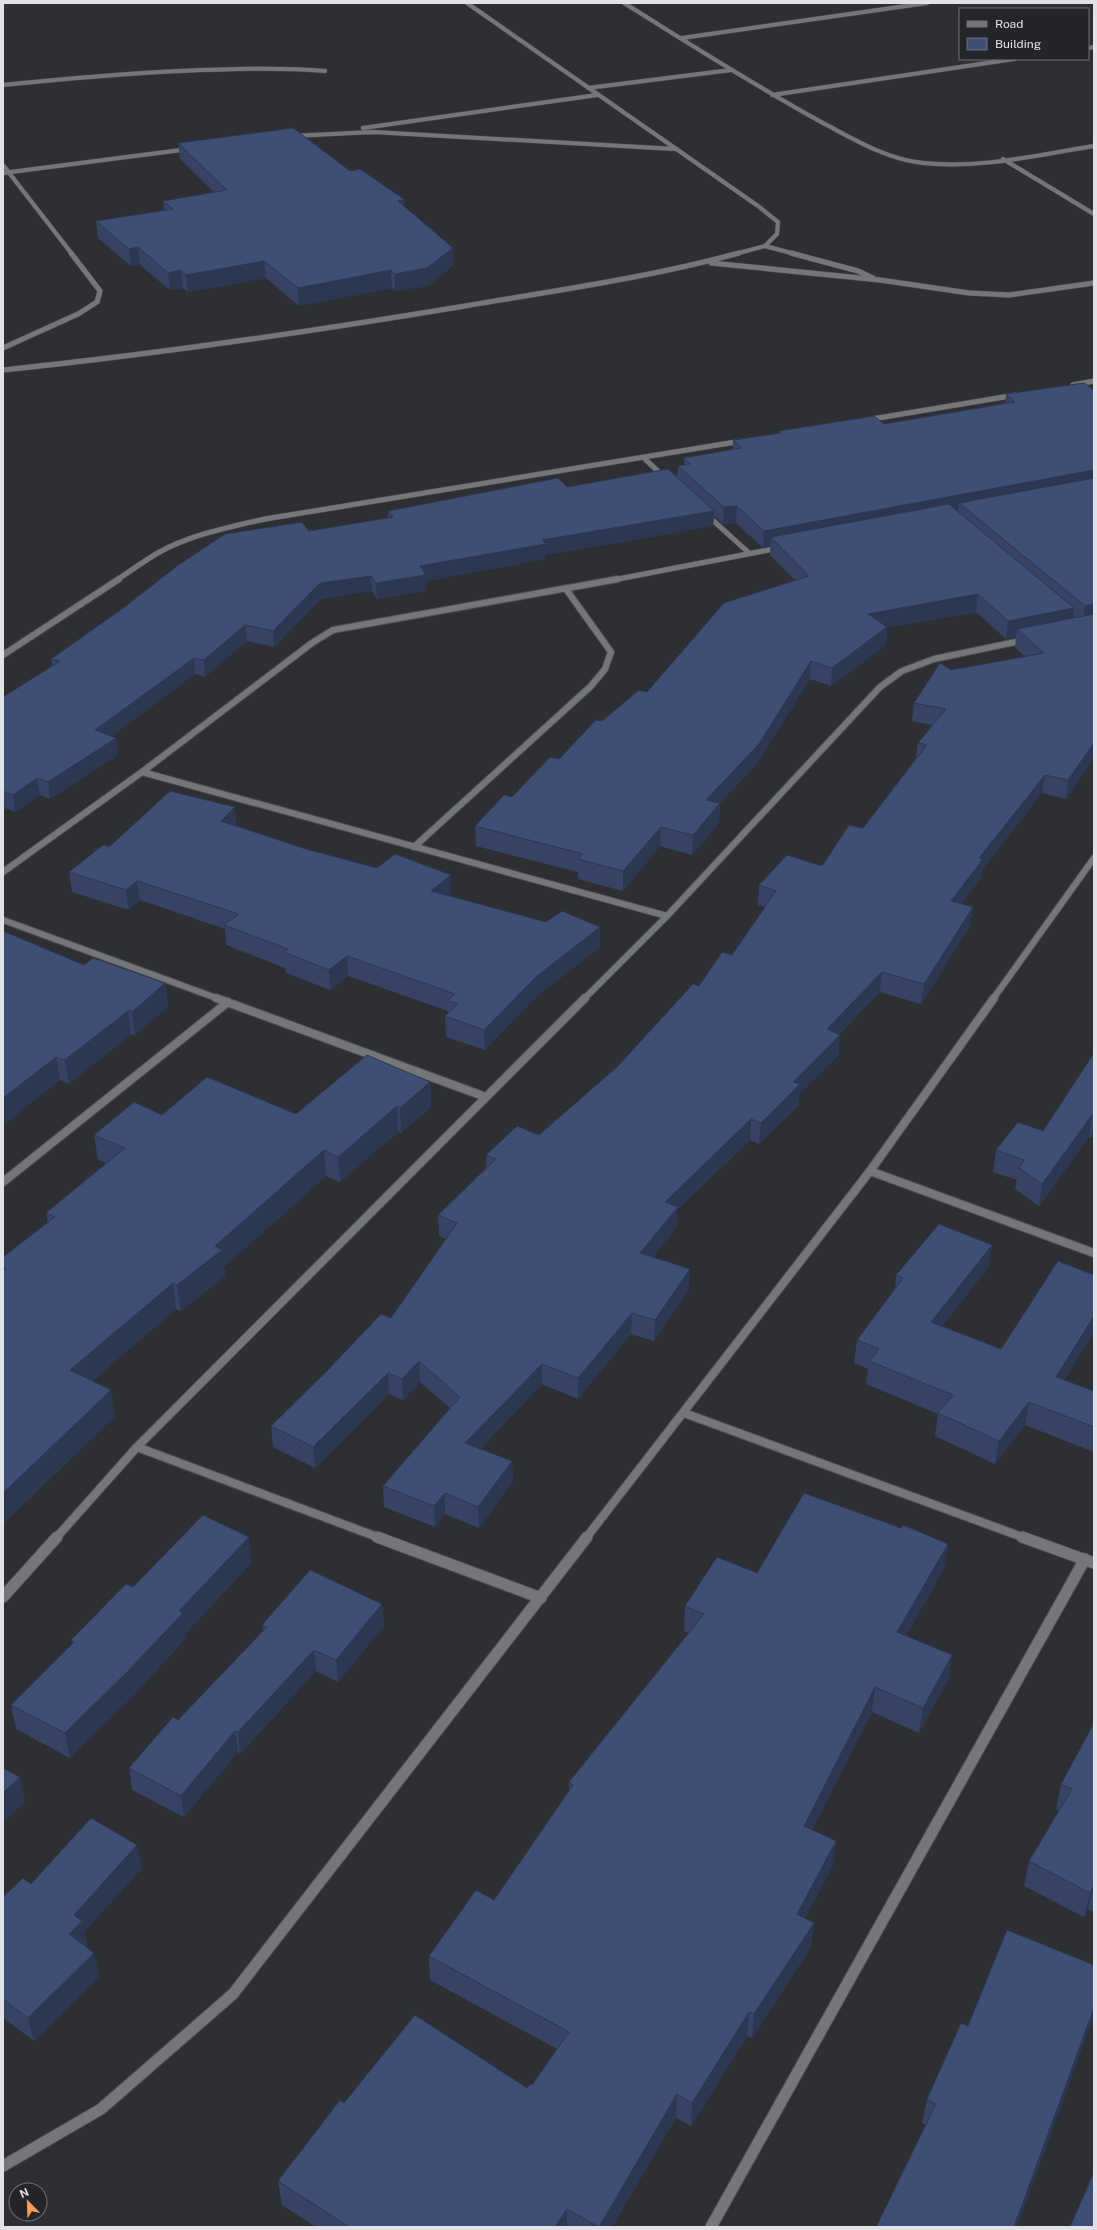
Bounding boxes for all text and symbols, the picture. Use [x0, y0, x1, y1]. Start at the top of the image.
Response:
legend [959, 8, 1089, 60]
text: Road [995, 17, 1023, 31]
text: Building [995, 37, 1041, 51]
north arrow [8, 2182, 48, 2222]
text: N [18, 2186, 30, 2200]

